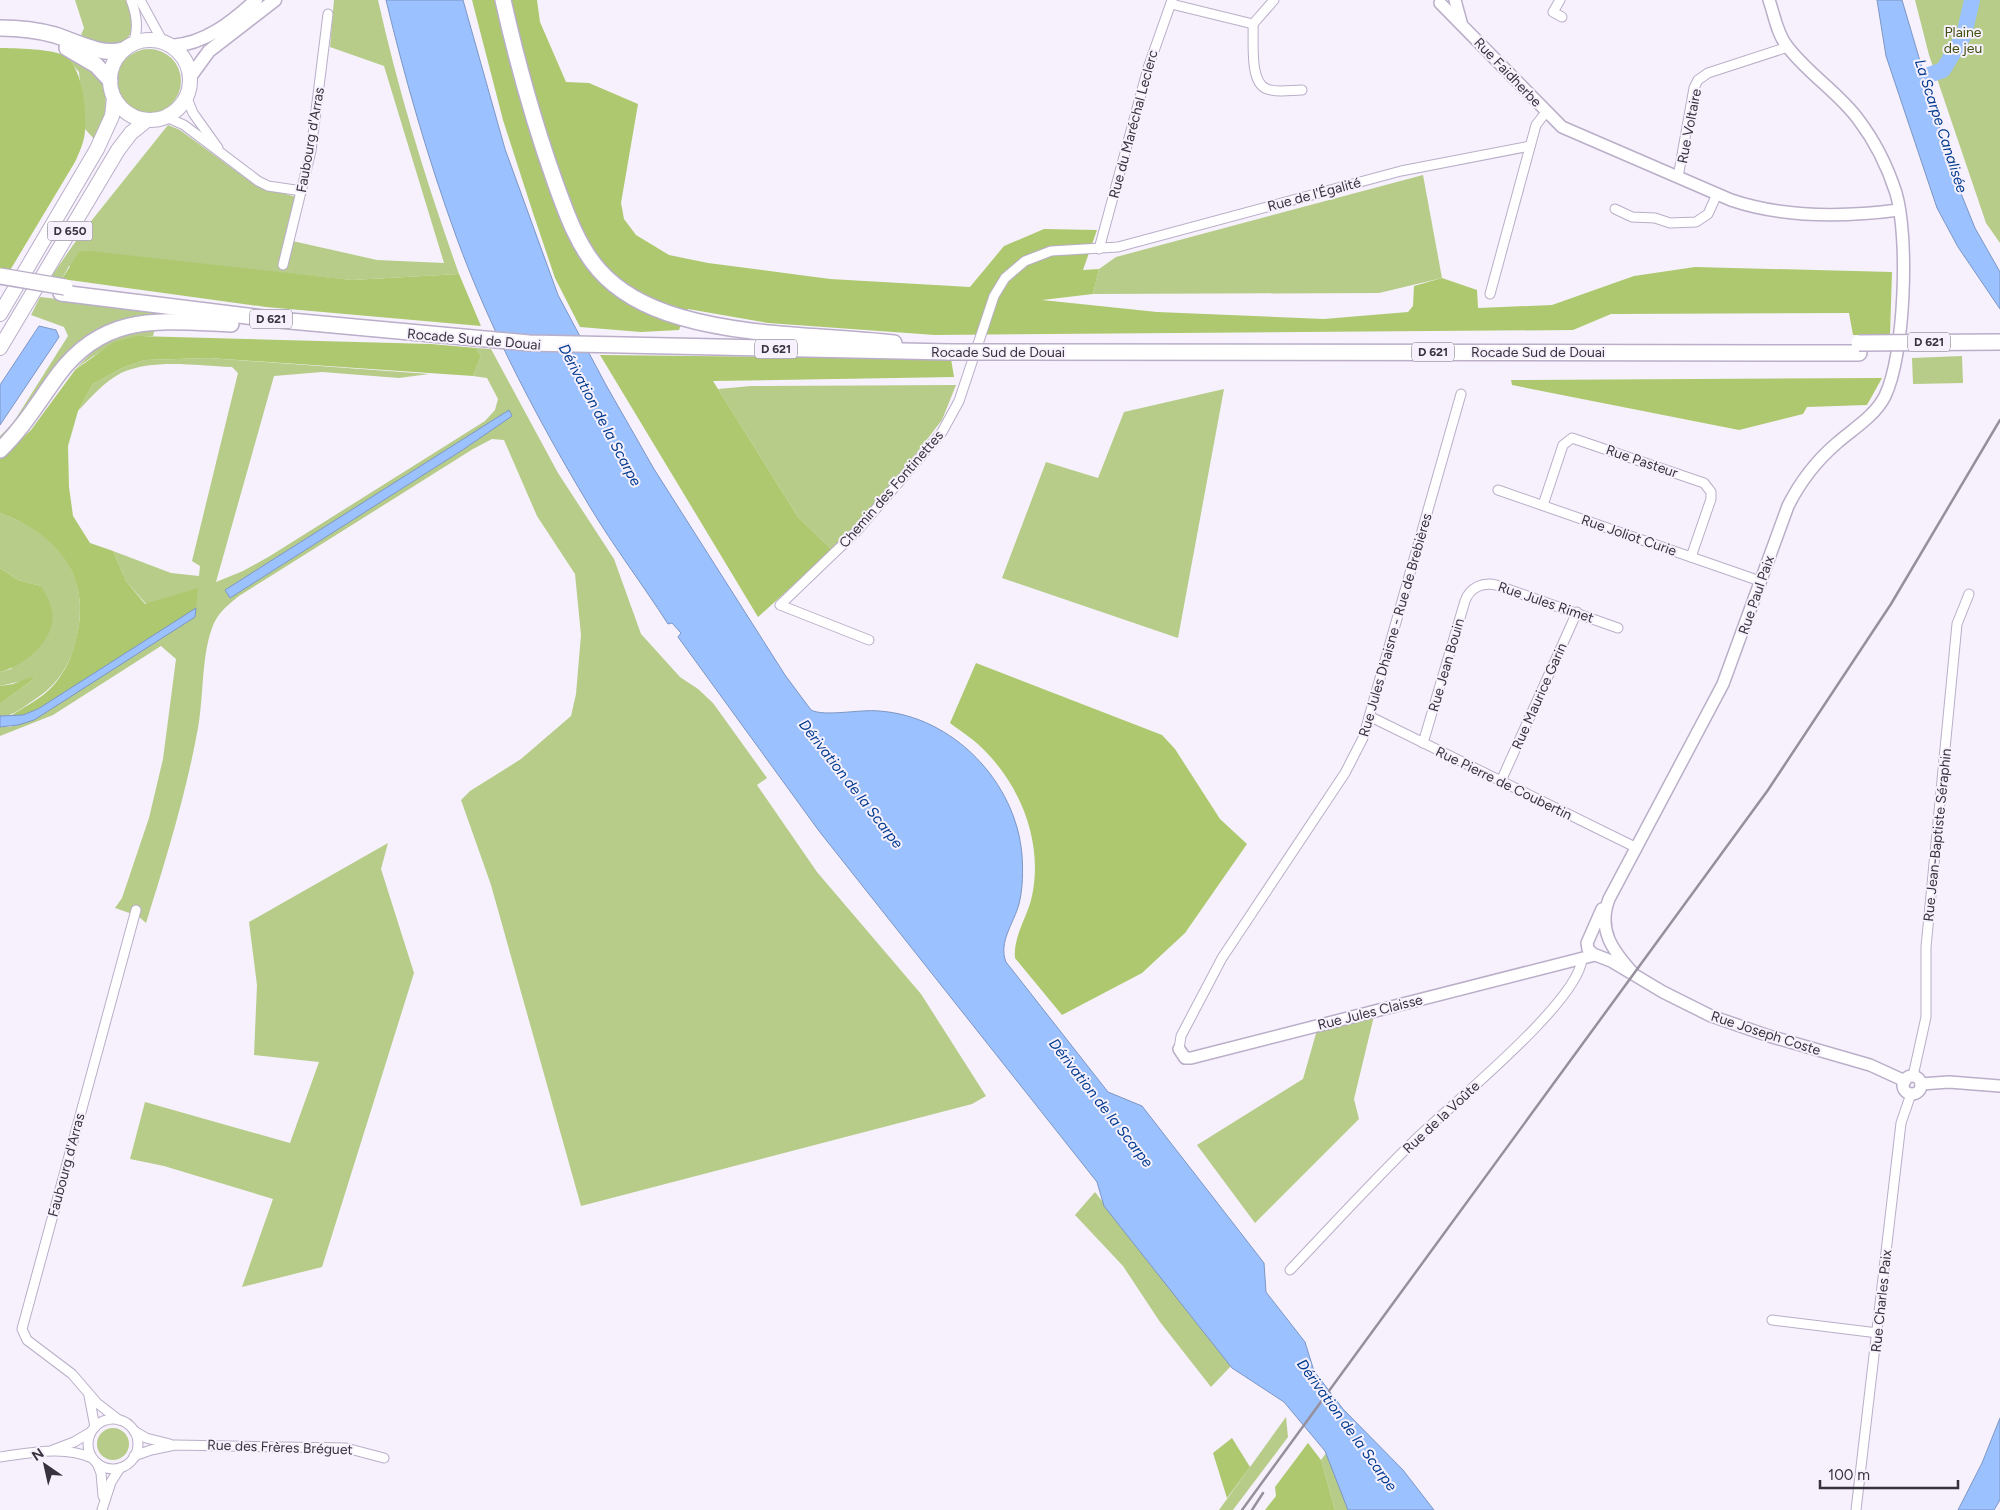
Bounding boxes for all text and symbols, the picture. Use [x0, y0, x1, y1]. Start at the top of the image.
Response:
park label: Plaine de jeu [1944, 24, 1982, 57]
street label: Rue Faidherbe [1470, 34, 1545, 111]
street label: Rue du Maréchal Leclerc [1105, 48, 1162, 200]
water label: La Scarpe Canalisée [1911, 57, 1971, 195]
street label: Faubourg d'Arras [293, 86, 328, 194]
street label: Rue Voltaire [1674, 87, 1705, 165]
street label: Rue de l'Égalité [1266, 174, 1363, 215]
road number: D 650 [48, 222, 92, 240]
road number: D 621 [250, 310, 292, 328]
street label: Rocade Sud de Douai [406, 325, 542, 354]
road number: D 621 [1908, 332, 1950, 352]
road number: D 621 [755, 339, 797, 358]
water label: Dérivation de la Scarpe [555, 341, 645, 489]
road number: D 621 [1412, 342, 1454, 362]
street label: Rocade Sud de Douai [931, 344, 1065, 361]
street label: Rocade Sud de Douai [1471, 344, 1605, 361]
street label: Chemin des Fontinettes [836, 427, 947, 552]
street label: Rue Pasteur [1604, 441, 1680, 482]
street label: Rue Jules Dhaisne - Rue de Brebières [1355, 511, 1436, 739]
street label: Rue Joliot Curie [1579, 511, 1679, 560]
street label: Rue Paul Paix [1735, 553, 1778, 637]
street label: Rue Jules Rimet [1496, 578, 1596, 627]
street label: Rue Jean Bouin [1425, 616, 1468, 714]
street label: Rue Maurice Garin [1508, 640, 1571, 752]
water label: Dérivation de la Scarpe [795, 716, 907, 852]
street label: Rue Pierre de Coubertin [1433, 743, 1575, 824]
street label: Rue Jean-Baptiste Séraphin [1920, 747, 1955, 922]
street label: Rue Jules Claisse [1316, 991, 1425, 1034]
street label: Rue Joseph Coste [1709, 1008, 1823, 1059]
water label: Dérivation de la Scarpe [1045, 1035, 1157, 1171]
street label: Rue de la Voûte [1399, 1077, 1483, 1157]
street label: Faubourg d'Arras [44, 1111, 88, 1219]
street label: Rue Charles Paix [1868, 1249, 1895, 1353]
water label: Dérivation de la Scarpe [1293, 1356, 1401, 1494]
street label: Rue des Frères Bréguet [207, 1436, 353, 1459]
north arrow [20, 1440, 70, 1490]
text: N [29, 1445, 47, 1465]
scale bar [1820, 1458, 1958, 1490]
text: 100 m [1828, 1466, 1870, 1484]

